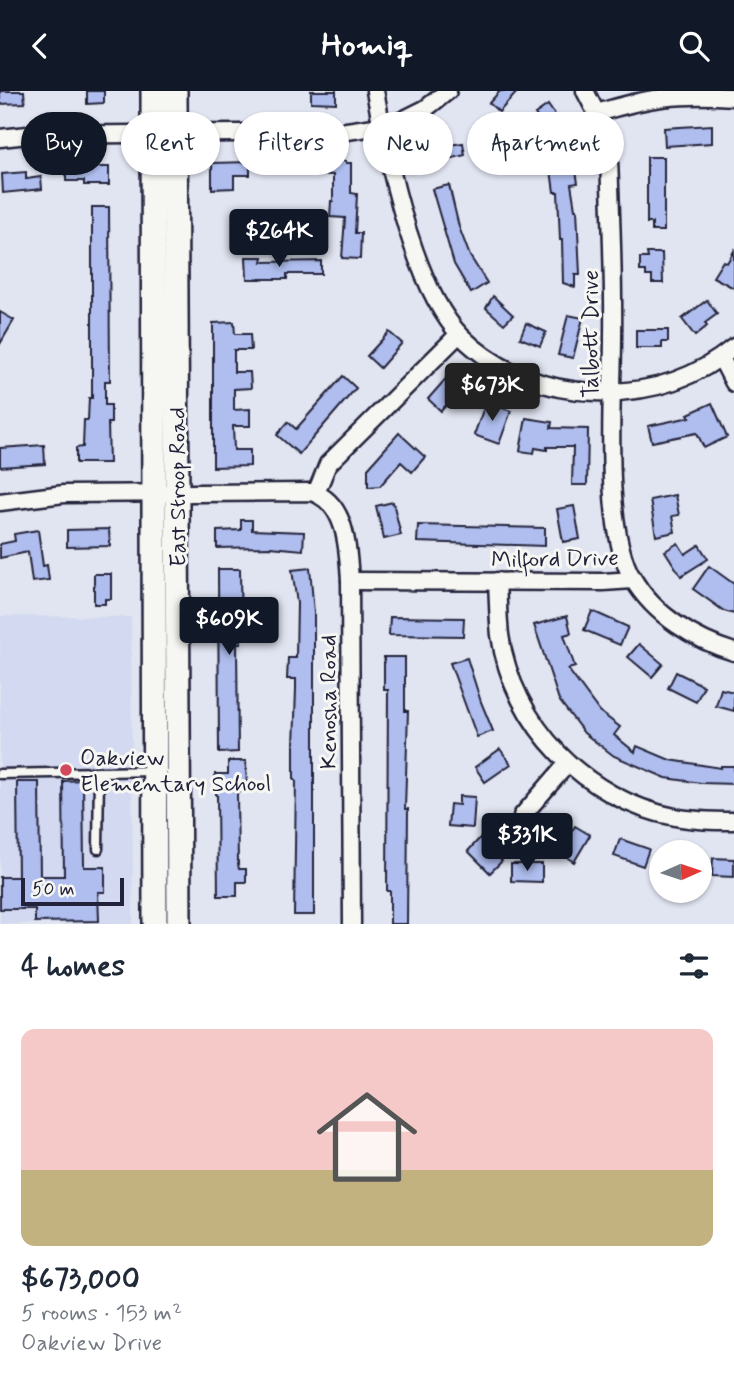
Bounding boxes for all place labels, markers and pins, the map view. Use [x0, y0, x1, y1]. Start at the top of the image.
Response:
pin: $264K [230, 209, 328, 269]
pin: $673K [443, 363, 541, 423]
pin: $609K [180, 597, 278, 657]
place label: Oakview Elementary School [80, 744, 271, 800]
marker: Oakview Elementary School [58, 762, 74, 778]
pin: $331K [478, 813, 576, 873]

